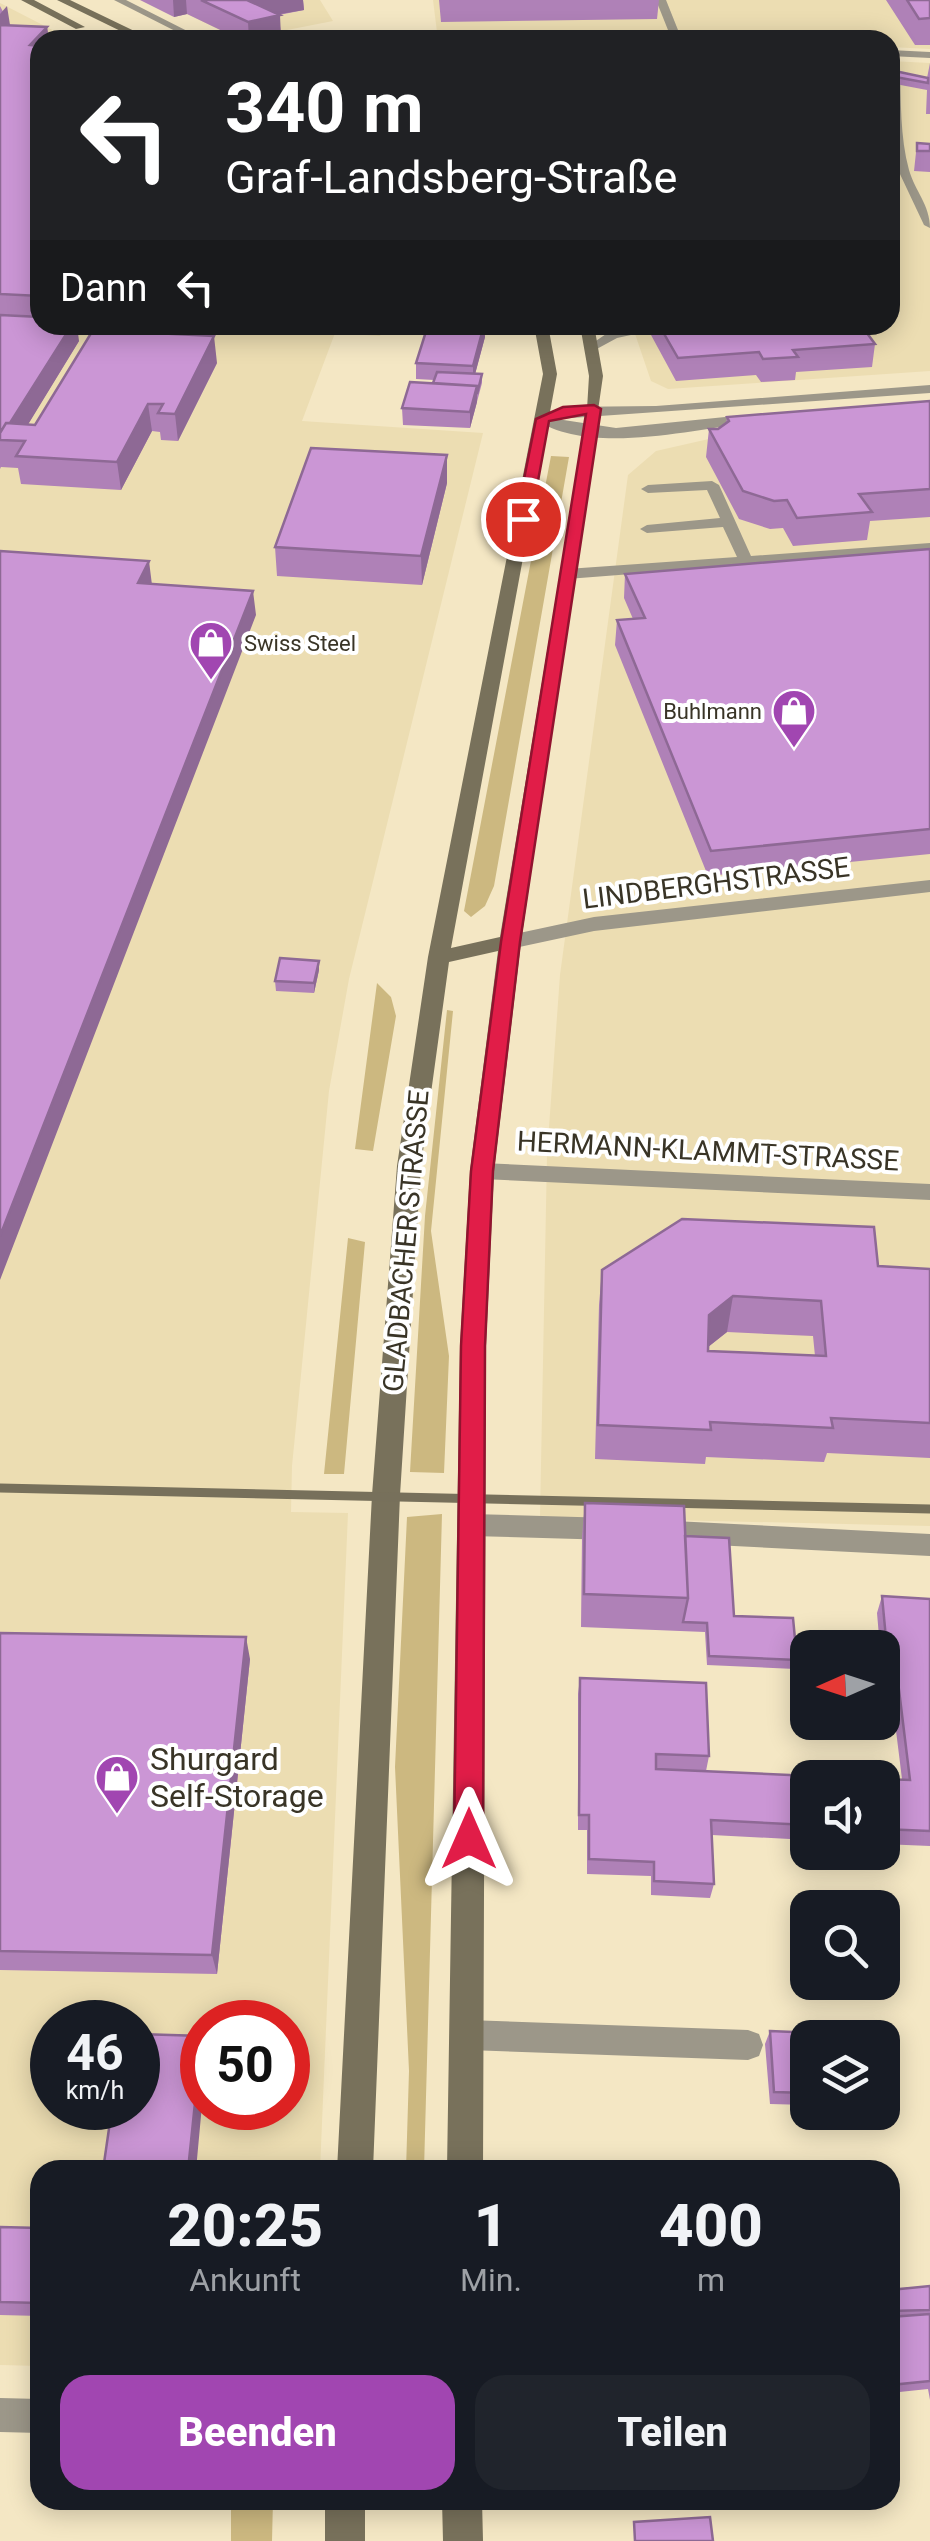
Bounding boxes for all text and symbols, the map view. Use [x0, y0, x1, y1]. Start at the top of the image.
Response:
text: 340 m [225, 67, 424, 149]
icon: left [60, 70, 190, 200]
text: Graf-Landsberg-Straße [225, 151, 677, 204]
icon: left [168, 260, 223, 315]
text: Dann [60, 266, 148, 310]
pin [481, 477, 566, 562]
icon: arrive [496, 492, 551, 547]
shop icon: Swiss Steel [188, 620, 234, 681]
place label: Swiss Steel [244, 631, 356, 656]
shop icon: Buhlmann [771, 688, 817, 749]
place label: Buhlmann [663, 699, 762, 724]
street label: LINDBERGHSTRASSE [581, 850, 851, 916]
street label: GLADBACHER STRASSE [376, 1089, 436, 1393]
street label: HERMANN-KLAMMT-STRASSE [516, 1125, 900, 1177]
north arrow [790, 1630, 900, 1740]
map controls [790, 1630, 900, 2130]
place label: Shurgard Self-Storage [150, 1740, 324, 1815]
shop icon: Shurgard Self-Storage [94, 1754, 140, 1815]
button: sound [790, 1760, 900, 1870]
position arrow [417, 1787, 521, 1891]
button: search [790, 1890, 900, 2000]
speed limit sign: 50 [180, 2000, 310, 2130]
button: layers [790, 2020, 900, 2130]
text: 46 [66, 2024, 124, 2082]
text: km/h [66, 2076, 124, 2105]
text: 20:25 [167, 2190, 323, 2261]
text: 1 [474, 2190, 508, 2261]
text: 400 [659, 2190, 763, 2261]
text: Ankunft [189, 2261, 301, 2299]
text: Min. [460, 2261, 522, 2299]
text: m [697, 2261, 725, 2299]
button: Beenden [60, 2375, 455, 2490]
button: Teilen [475, 2375, 870, 2490]

